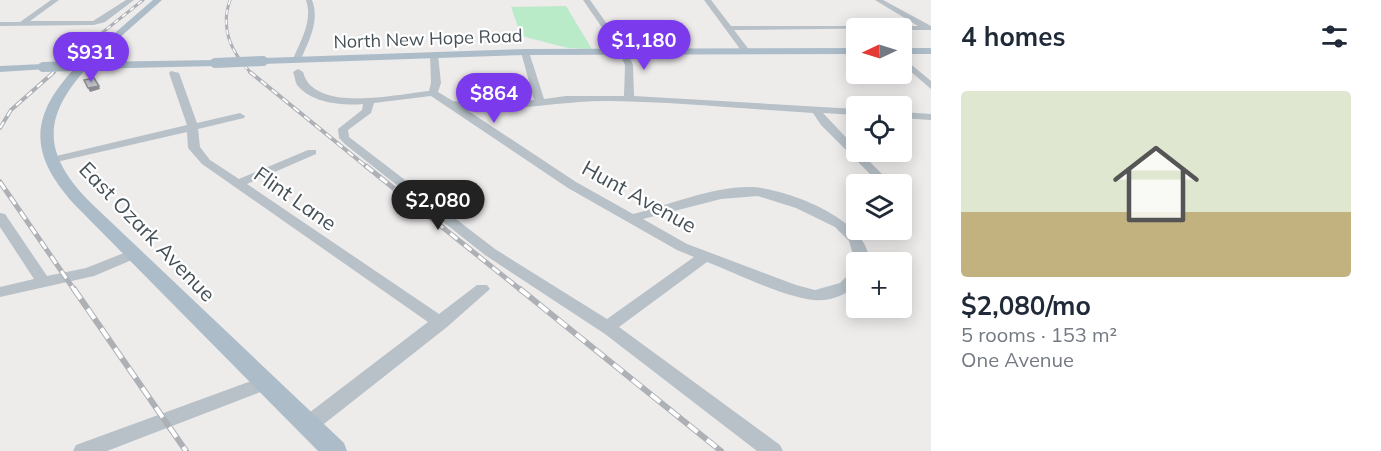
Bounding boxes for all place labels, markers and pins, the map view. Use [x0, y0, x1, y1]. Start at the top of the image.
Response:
pin: $1,180 [595, 20, 693, 71]
pin: $931 [55, 32, 127, 83]
pin: $864 [458, 73, 530, 124]
pin: $2,080 [389, 180, 487, 231]

